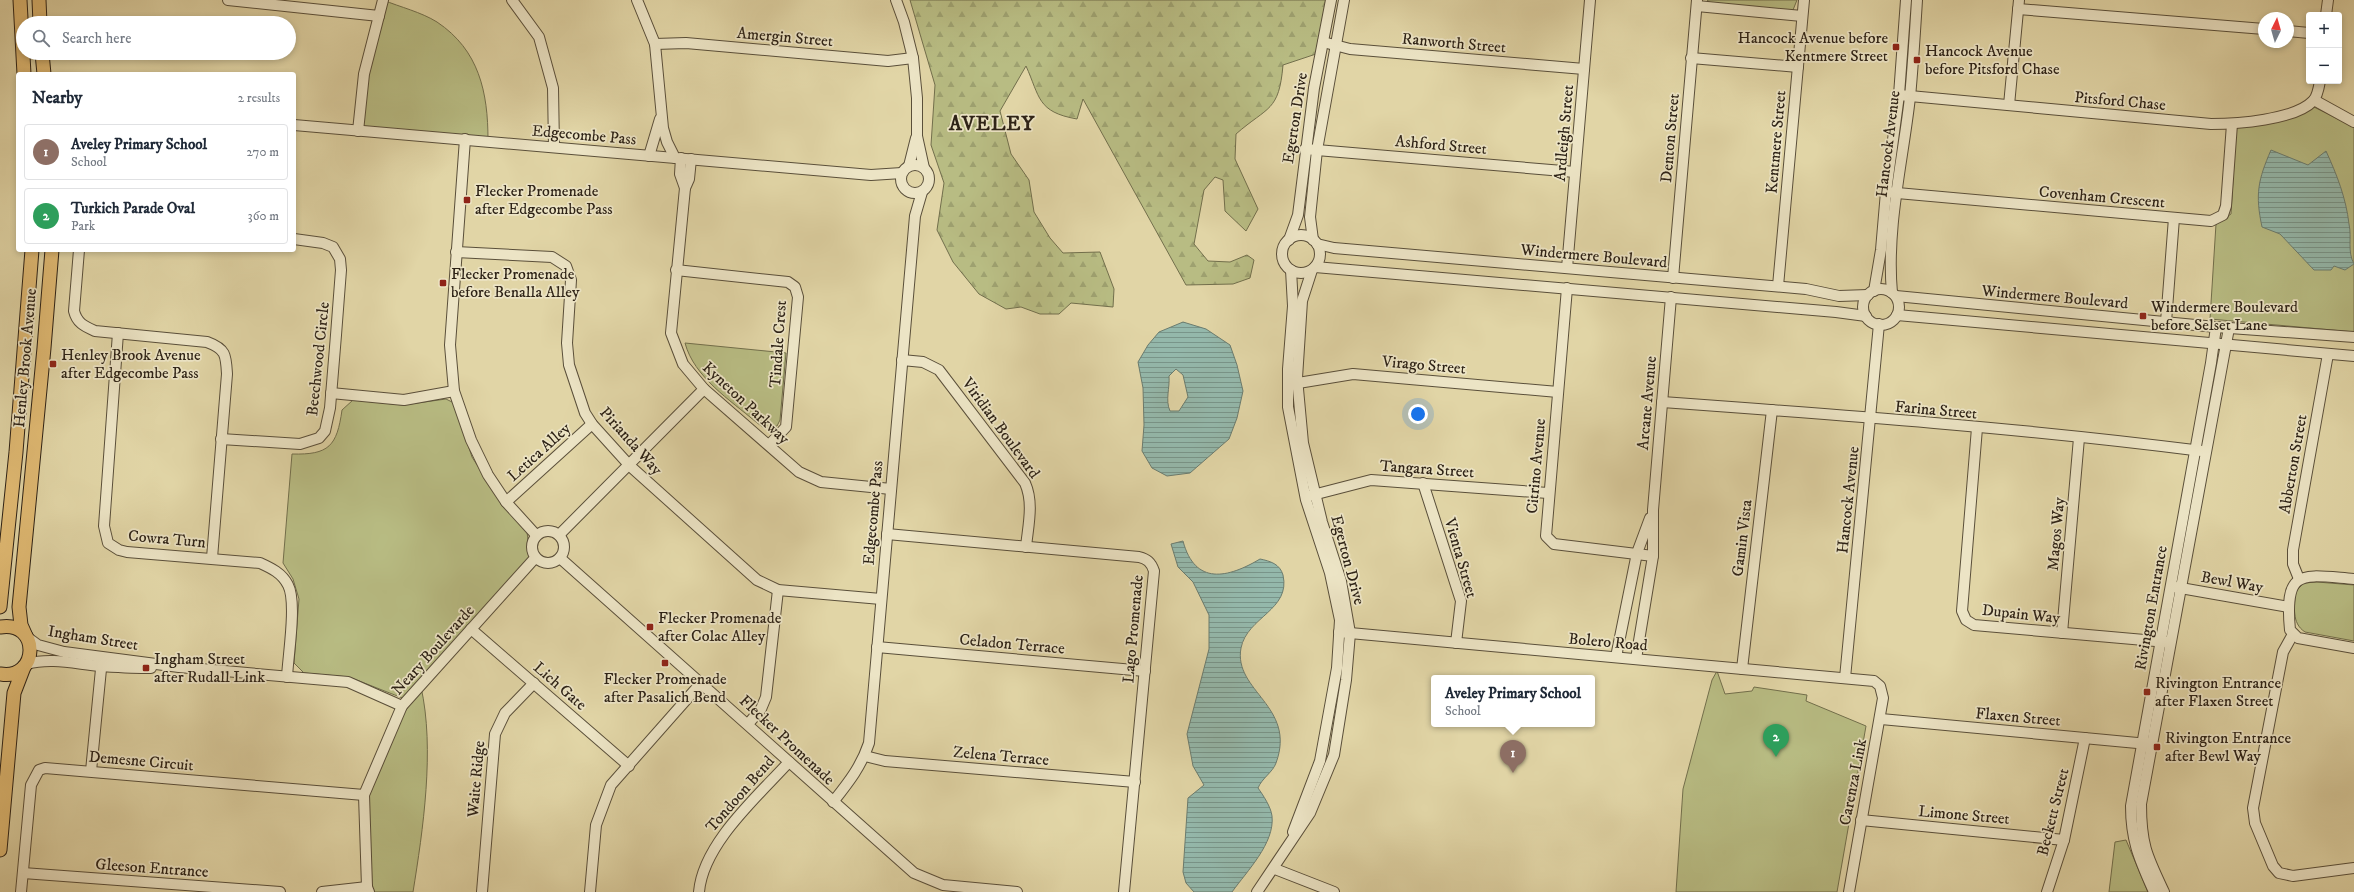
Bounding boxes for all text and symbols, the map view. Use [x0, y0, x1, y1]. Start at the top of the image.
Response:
north arrow [2258, 12, 2294, 48]
map controls [2306, 12, 2342, 84]
button: + [2306, 12, 2342, 48]
search box [16, 16, 296, 60]
street label: Amergin Street [736, 23, 834, 51]
icon: search [30, 27, 52, 49]
street label: Ranworth Street [1401, 28, 1507, 58]
place label: Hancock Avenue before Kentmere Street [1738, 28, 1888, 66]
text: Search here [62, 29, 131, 48]
place label: Hancock Avenue before Pitsford Chase [1925, 41, 2060, 79]
marker: Hancock Avenue before Kentmere Street [1891, 42, 1901, 52]
button: − [2306, 48, 2342, 84]
marker: Hancock Avenue before Pitsford Chase [1912, 55, 1922, 65]
street label: Egerton Drive [1278, 71, 1312, 165]
street label: Ardleigh Street [1550, 84, 1578, 182]
text: Nearby [32, 87, 82, 109]
street label: Pitsford Chase [2073, 87, 2167, 115]
street label: Hancock Avenue [1872, 89, 1905, 199]
text: 2 results [238, 90, 280, 106]
street label: Kentmere Street [1762, 90, 1790, 194]
street label: Denton Street [1656, 93, 1684, 183]
district label: AVELEY [948, 112, 1035, 137]
street label: Edgecombe Pass [531, 120, 637, 150]
street label: Ashford Street [1394, 131, 1488, 159]
text: Aveley Primary School [71, 135, 207, 154]
text: 1 [44, 144, 48, 160]
text: 270 m [247, 144, 279, 160]
text: School [71, 154, 107, 170]
place label: Flecker Promenade after Edgecombe Pass [475, 181, 613, 219]
street label: Covenham Crescent [2038, 182, 2166, 212]
marker: Flecker Promenade after Edgecombe Pass [462, 195, 472, 205]
text: Turkich Parade Oval [71, 199, 195, 218]
text: 2 [43, 208, 49, 224]
text: 360 m [248, 208, 279, 224]
text: Park [71, 218, 95, 234]
street label: Windermere Boulevard [1519, 240, 1668, 272]
place label: Flecker Promenade before Benalla Alley [451, 264, 580, 302]
marker: Flecker Promenade before Benalla Alley [438, 278, 448, 288]
street label: Windermere Boulevard [1980, 281, 2129, 313]
street label: Henley Brook Avenue [9, 287, 41, 428]
place label: Windermere Boulevard before Selset Lane [2150, 297, 2298, 335]
street label: Tindale Crest [765, 300, 791, 388]
street label: Beechwood Circle [302, 301, 334, 417]
marker: Windermere Boulevard before Selset Lane [2138, 311, 2148, 321]
place label: Henley Brook Avenue after Edgecombe Pass [61, 345, 201, 383]
street label: Virago Street [1380, 351, 1467, 379]
street label: Arcane Avenue [1633, 355, 1661, 451]
street label: Kyneton Parkway [698, 357, 794, 449]
marker: Henley Brook Avenue after Edgecombe Pass [48, 359, 58, 369]
street label: Viridian Boulevard [957, 373, 1044, 482]
street label: Farina Street [1894, 396, 1978, 424]
street label: Pirianda Way [595, 403, 667, 480]
your location [1408, 404, 1428, 424]
street label: Abberton Street [2274, 413, 2312, 515]
street label: Citrino Avenue [1522, 417, 1550, 514]
street label: Letica Alley [503, 418, 575, 486]
street label: Hancock Avenue [1832, 445, 1864, 555]
street label: Tangara Street [1379, 456, 1475, 482]
street label: Edgecombe Pass [858, 460, 888, 566]
street label: Magos Way [2043, 496, 2069, 572]
street label: Gamin Vista [1727, 498, 1757, 578]
street label: Egerton Drive [1326, 513, 1370, 607]
street label: Vienta Street [1440, 515, 1482, 600]
street label: Cowra Turn [127, 526, 207, 552]
street label: Rivington Entrance [2130, 544, 2172, 672]
street label: Bewl Way [2199, 567, 2265, 597]
street label: Lago Promenade [1118, 574, 1148, 684]
street label: Neary Boulevarde [387, 600, 479, 699]
street label: Dupain Way [1981, 600, 2061, 628]
place label: Flecker Promenade after Colac Alley [658, 608, 782, 646]
street label: Ingham Street [46, 621, 140, 655]
marker: Flecker Promenade after Colac Alley [645, 622, 655, 632]
street label: Celadon Terrace [958, 629, 1066, 659]
street label: Bolero Road [1568, 629, 1648, 655]
place label: Ingham Street after Rudall Link [154, 649, 265, 687]
street label: Lich Gate [529, 657, 591, 715]
marker: Flecker Promenade after Pasalich Bend [660, 658, 670, 668]
marker: Ingham Street after Rudall Link [141, 663, 151, 673]
place label: Flecker Promenade after Pasalich Bend [603, 669, 727, 707]
place label: Rivington Entrance after Flaxen Street [2155, 673, 2281, 711]
popup [1431, 675, 1595, 727]
text: Aveley Primary School [1445, 684, 1581, 703]
marker: Rivington Entrance after Flaxen Street [2142, 687, 2152, 697]
street label: Flecker Promenade [735, 691, 839, 790]
text: School [1445, 703, 1481, 719]
street label: Flaxen Street [1975, 703, 2061, 731]
pin: 2 [1763, 724, 1789, 757]
place label: Rivington Entrance after Bewl Way [2165, 728, 2291, 766]
street label: Carenza Link [1835, 737, 1871, 827]
street label: Waite Ridge [463, 739, 489, 819]
pin: 1 [1500, 740, 1526, 773]
street label: Zelena Terrace [952, 742, 1050, 770]
marker: Rivington Entrance after Bewl Way [2152, 742, 2162, 752]
street label: Demesne Circuit [88, 746, 194, 776]
street label: Tondoon Bend [701, 752, 779, 836]
street label: Beckett Street [2032, 766, 2074, 858]
street label: Limone Street [1917, 801, 2011, 829]
street label: Gleeson Entrance [95, 854, 210, 882]

